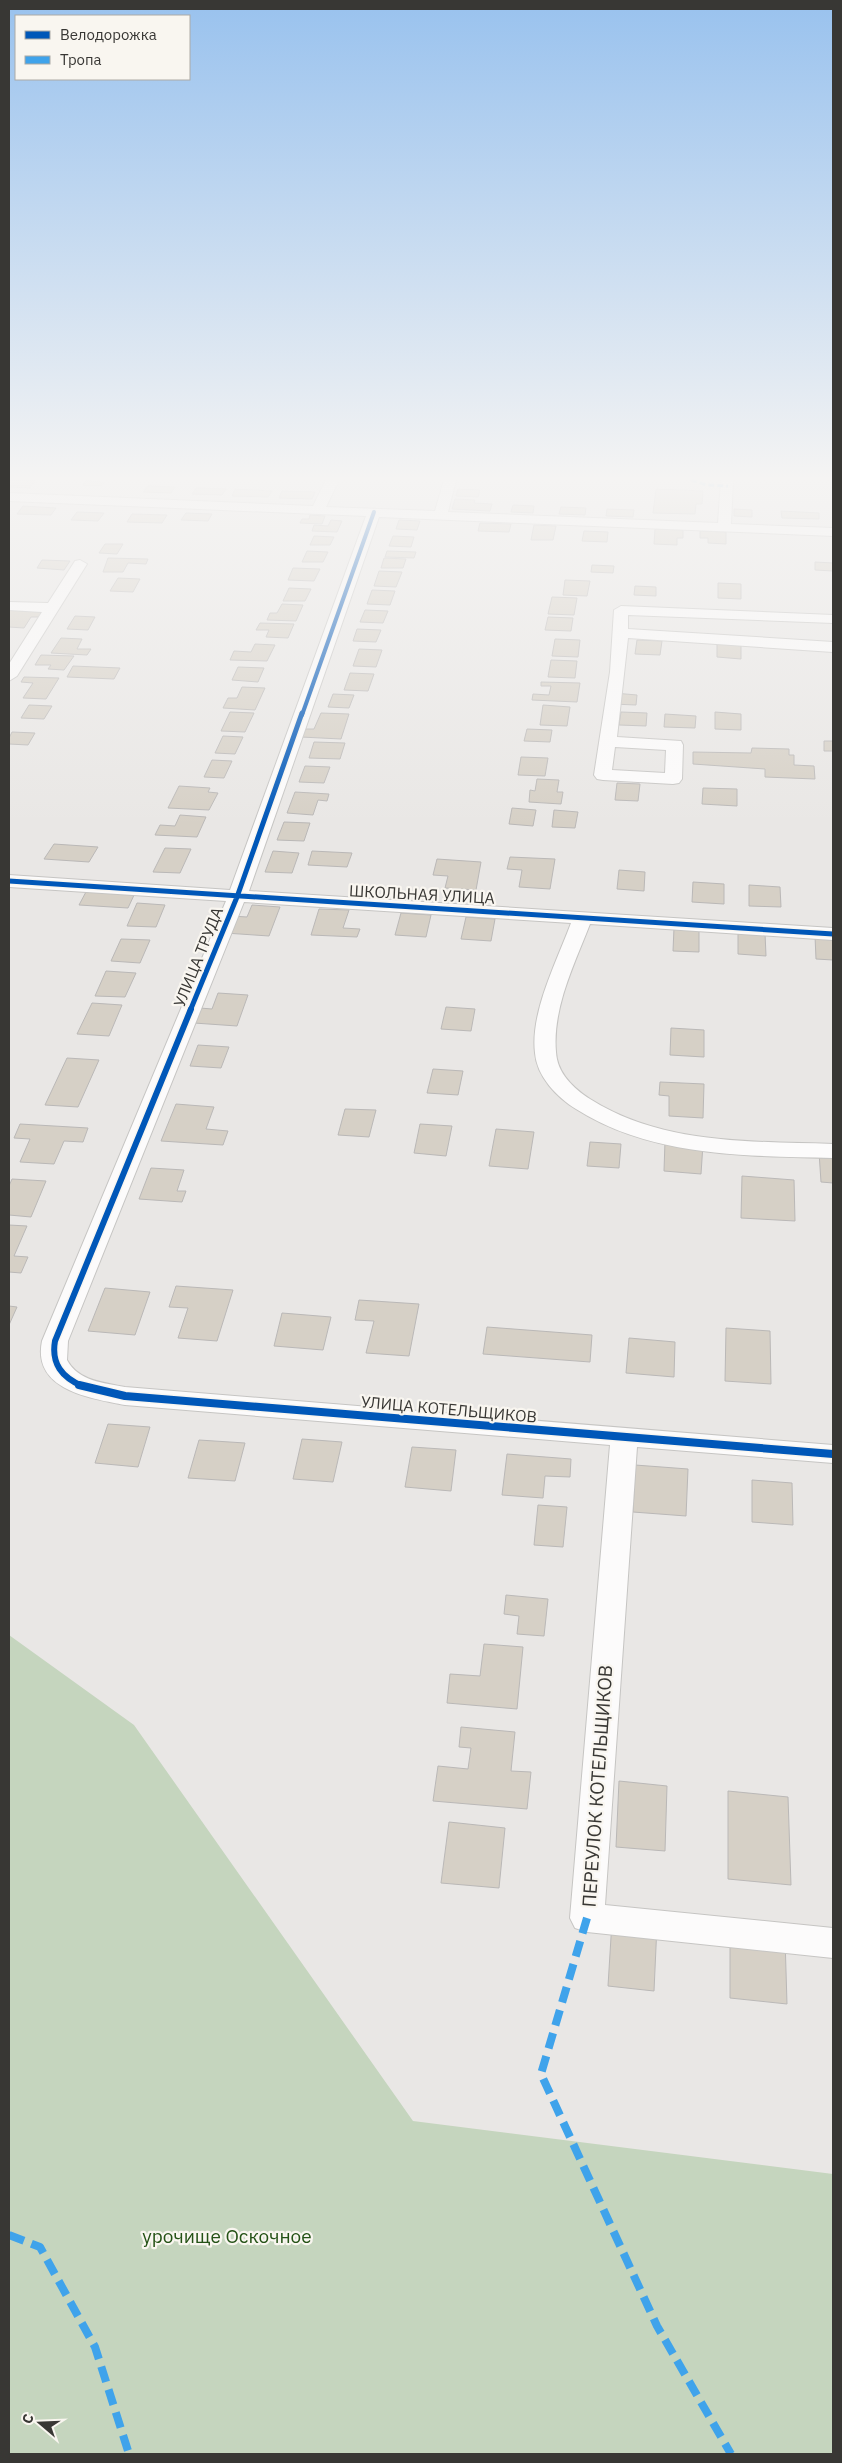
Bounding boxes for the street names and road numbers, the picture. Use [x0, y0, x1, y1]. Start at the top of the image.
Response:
street label: ШКОЛЬНАЯ УЛИЦА [349, 880, 495, 908]
street label: УЛИЦА ТРУДА [169, 904, 227, 1010]
street label: УЛИЦА КОТЕЛЬЩИКОВ [360, 1391, 538, 1427]
street label: ПЕРЕУЛОК КОТЕЛЬЩИКОВ [577, 1664, 617, 1908]

